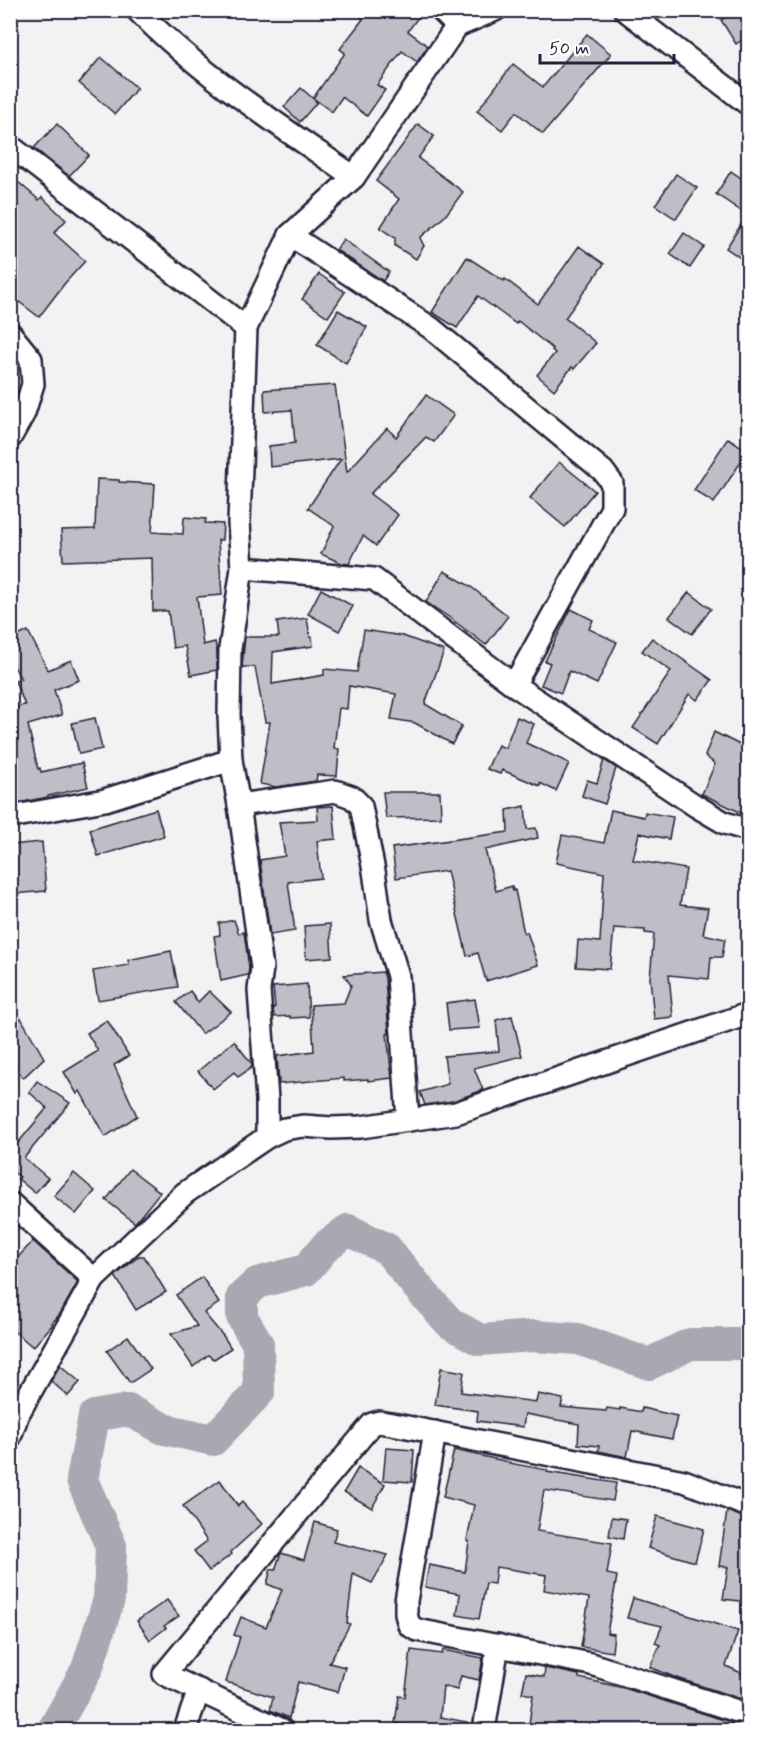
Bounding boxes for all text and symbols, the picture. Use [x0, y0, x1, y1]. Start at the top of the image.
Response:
scale bar [540, 27, 674, 65]
text: 50 m [549, 37, 589, 61]

